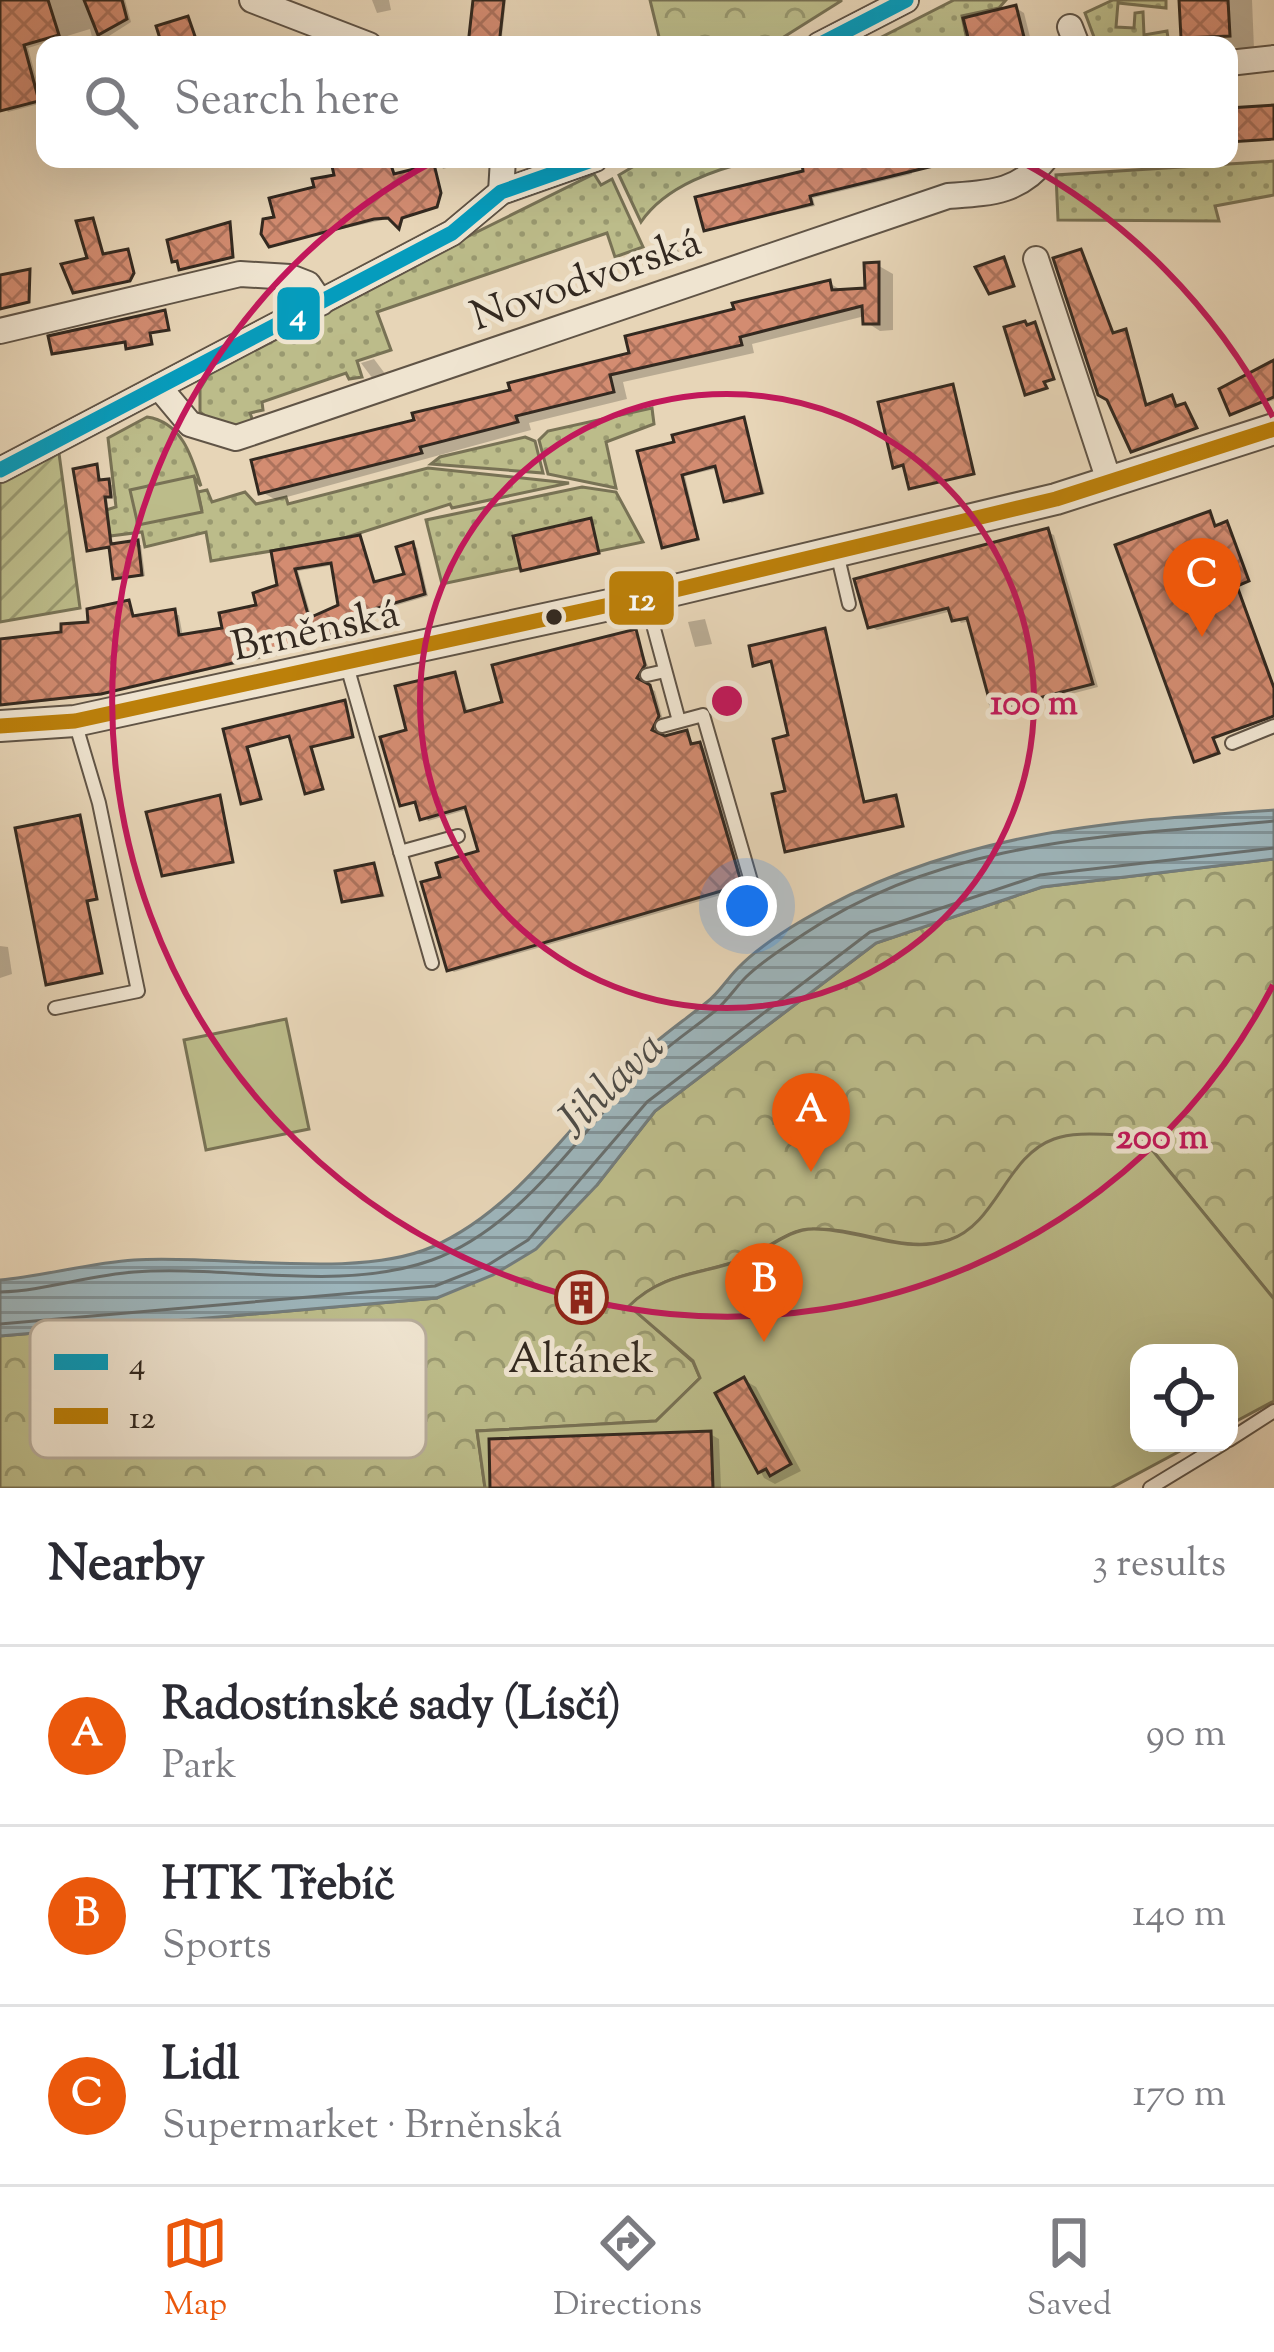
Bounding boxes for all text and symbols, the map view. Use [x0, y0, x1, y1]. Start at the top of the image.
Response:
search box [36, 36, 1238, 168]
icon: search [78, 69, 144, 135]
text: Search here [174, 70, 400, 135]
street label: Novodvorská [463, 214, 710, 349]
line badge: 4 [275, 285, 322, 342]
text: 4 [289, 293, 307, 341]
pin: C [1163, 538, 1241, 637]
line badge: 12 [607, 569, 676, 627]
text: 12 [629, 578, 656, 626]
street label: Brněnská [227, 586, 405, 680]
unlabelled marker [543, 606, 565, 628]
text: 100 m [990, 679, 1078, 731]
centre of rings [706, 680, 748, 722]
your location [717, 876, 777, 936]
water label: Jihlava [544, 1018, 681, 1154]
pin: A [772, 1073, 850, 1172]
text: 200 m [1116, 1113, 1208, 1165]
pin: B [725, 1243, 803, 1342]
building icon: Altánek [553, 1270, 609, 1326]
legend [30, 1320, 426, 1458]
place label: Altánek [508, 1332, 654, 1392]
text: 4 [129, 1342, 146, 1390]
map controls [1130, 1344, 1238, 1452]
button: locate [1130, 1344, 1238, 1452]
text: 12 [129, 1396, 156, 1444]
text: Nearby [48, 1530, 205, 1603]
text: 3 results [1092, 1538, 1226, 1594]
text: Radostínské sady (Lísčí) [162, 1675, 621, 1740]
text: A [71, 1708, 103, 1764]
text: 90 m [1146, 1708, 1226, 1764]
text: Park [162, 1740, 237, 1796]
text: HTK Třebíč [162, 1855, 395, 1920]
text: B [75, 1888, 99, 1944]
text: 140 m [1132, 1888, 1226, 1944]
text: Sports [162, 1920, 272, 1976]
text: Lidl [162, 2035, 240, 2100]
text: C [71, 2068, 103, 2124]
text: 170 m [1133, 2068, 1226, 2124]
text: Supermarket · Brněnská [162, 2100, 562, 2156]
tab: Map [162, 2210, 228, 2330]
tab: Directions [553, 2210, 702, 2330]
tab: Saved [1027, 2210, 1112, 2330]

